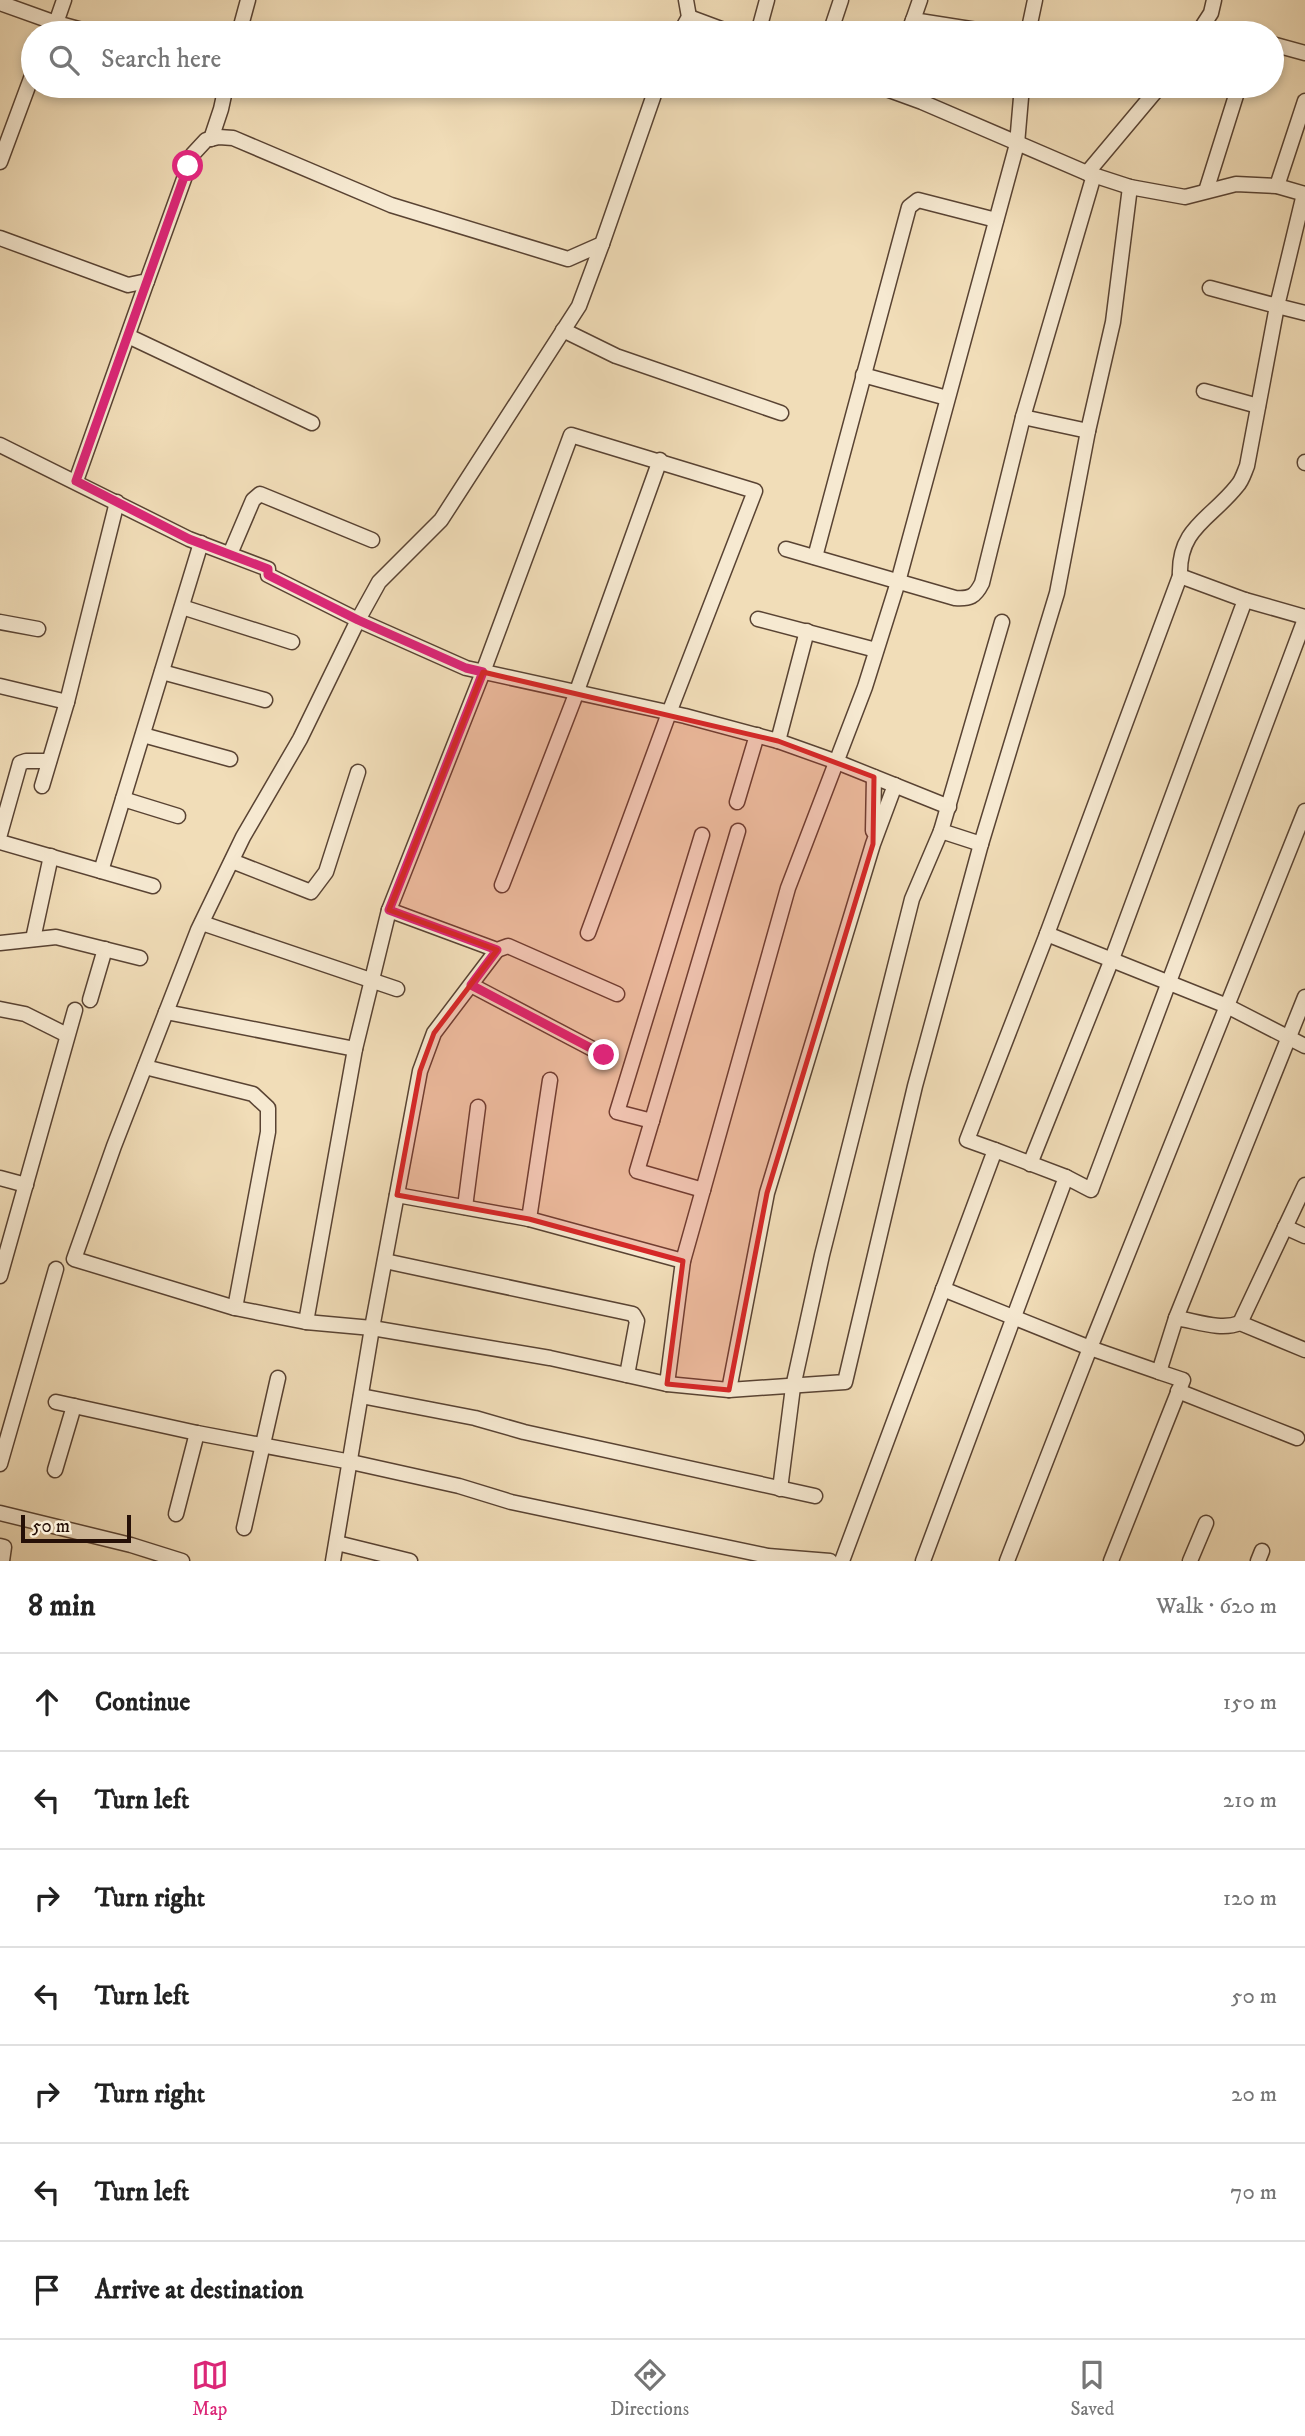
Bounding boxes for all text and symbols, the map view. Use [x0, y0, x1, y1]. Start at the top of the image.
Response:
search box [21, 21, 1284, 98]
icon: search [45, 41, 83, 79]
text: Search here [101, 43, 221, 76]
route start [172, 150, 203, 181]
route end [588, 1039, 619, 1070]
scale bar [21, 1512, 131, 1544]
text: 50 m [32, 1515, 70, 1538]
text: 8 min [28, 1588, 95, 1625]
text: Walk · 620 m [1156, 1592, 1277, 1621]
icon: ahead [28, 1683, 66, 1721]
text: Continue [95, 1686, 190, 1719]
text: 150 m [1223, 1688, 1277, 1717]
icon: left [28, 1781, 66, 1819]
text: Turn left [95, 1784, 189, 1817]
text: 210 m [1223, 1786, 1277, 1815]
icon: right [28, 1879, 66, 1917]
text: Turn right [95, 1882, 205, 1915]
text: 120 m [1223, 1884, 1277, 1913]
icon: left [28, 1977, 66, 2015]
text: Turn left [95, 1980, 189, 2013]
text: 50 m [1231, 1982, 1277, 2011]
icon: right [28, 2075, 66, 2113]
text: Turn right [95, 2078, 205, 2111]
text: 20 m [1231, 2080, 1277, 2109]
icon: left [28, 2173, 66, 2211]
text: Turn left [95, 2176, 189, 2209]
text: 70 m [1230, 2178, 1277, 2207]
icon: arrive [28, 2271, 66, 2309]
text: Arrive at destination [95, 2274, 304, 2307]
tab: Map [191, 2356, 229, 2421]
tab: Directions [610, 2356, 689, 2421]
tab: Saved [1071, 2356, 1114, 2421]

